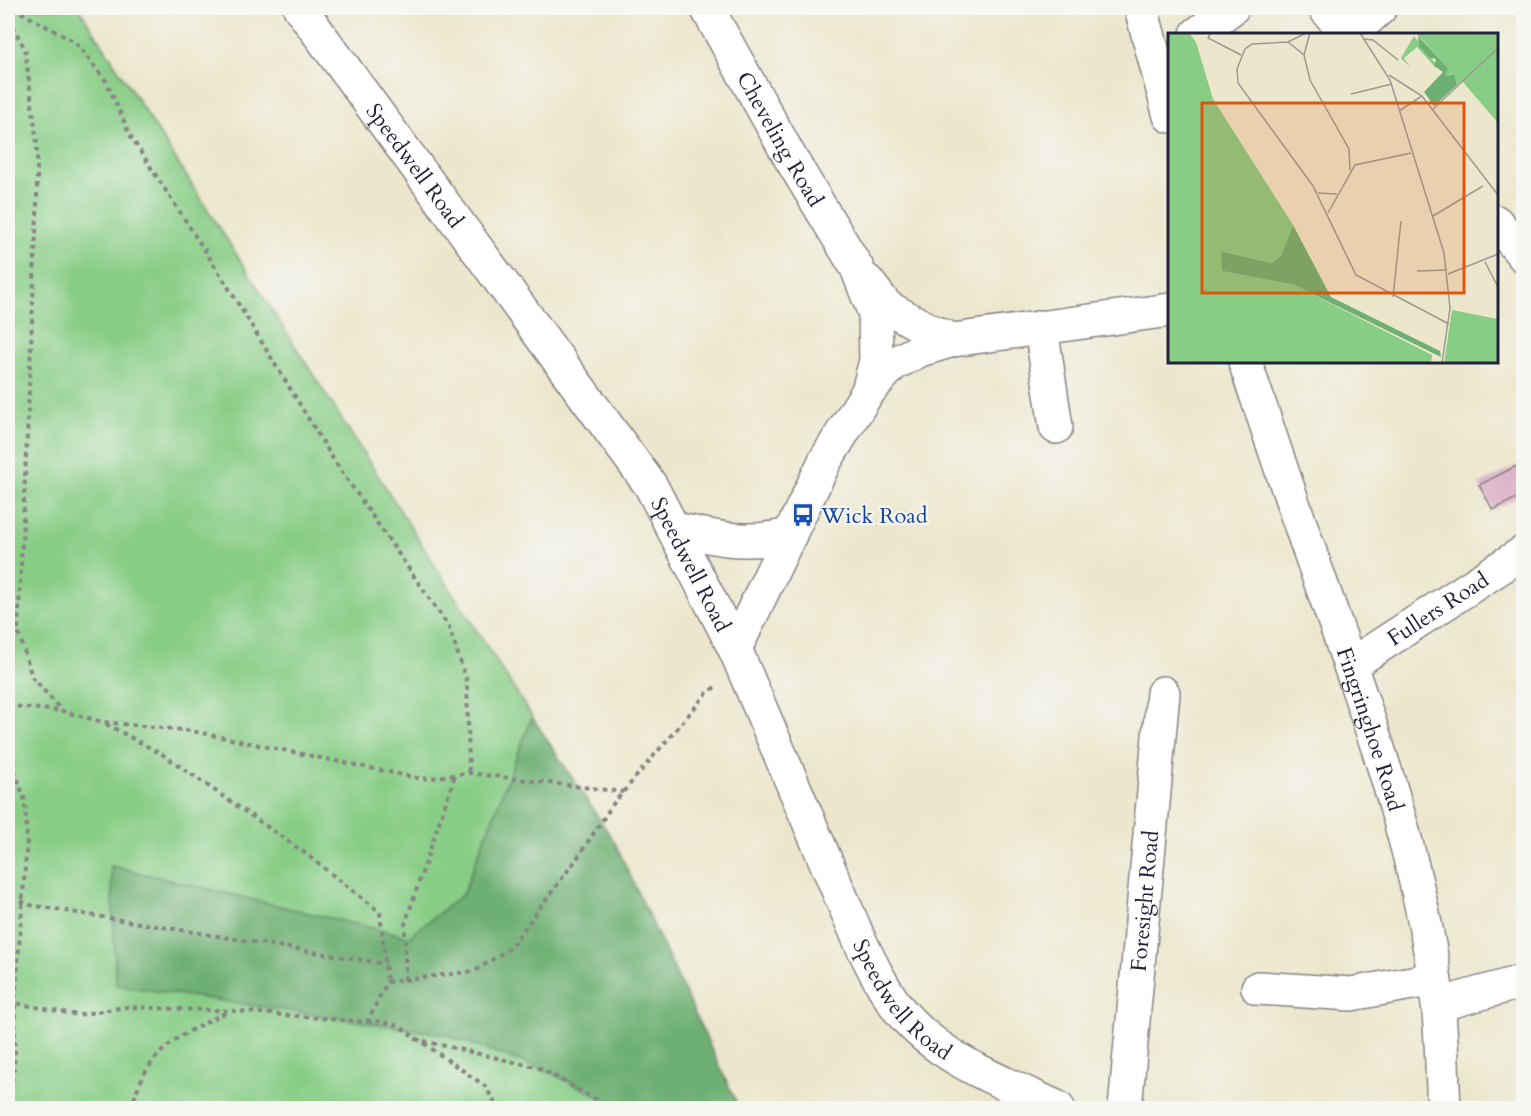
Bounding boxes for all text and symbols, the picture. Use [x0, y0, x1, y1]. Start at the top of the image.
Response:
inset map [1168, 33, 1498, 363]
street label: Cheveling Road [729, 66, 830, 213]
street label: Speedwell Road [359, 97, 471, 234]
street label: Speedwell Road [643, 492, 738, 637]
place label: Wick Road [820, 501, 928, 531]
bus stop icon: Wick Road [790, 502, 816, 528]
street label: Fullers Road [1381, 565, 1495, 653]
street label: Fingringhoe Road [1329, 643, 1411, 815]
street label: Foresight Road [1124, 829, 1166, 973]
street label: Speedwell Road [845, 934, 958, 1068]

